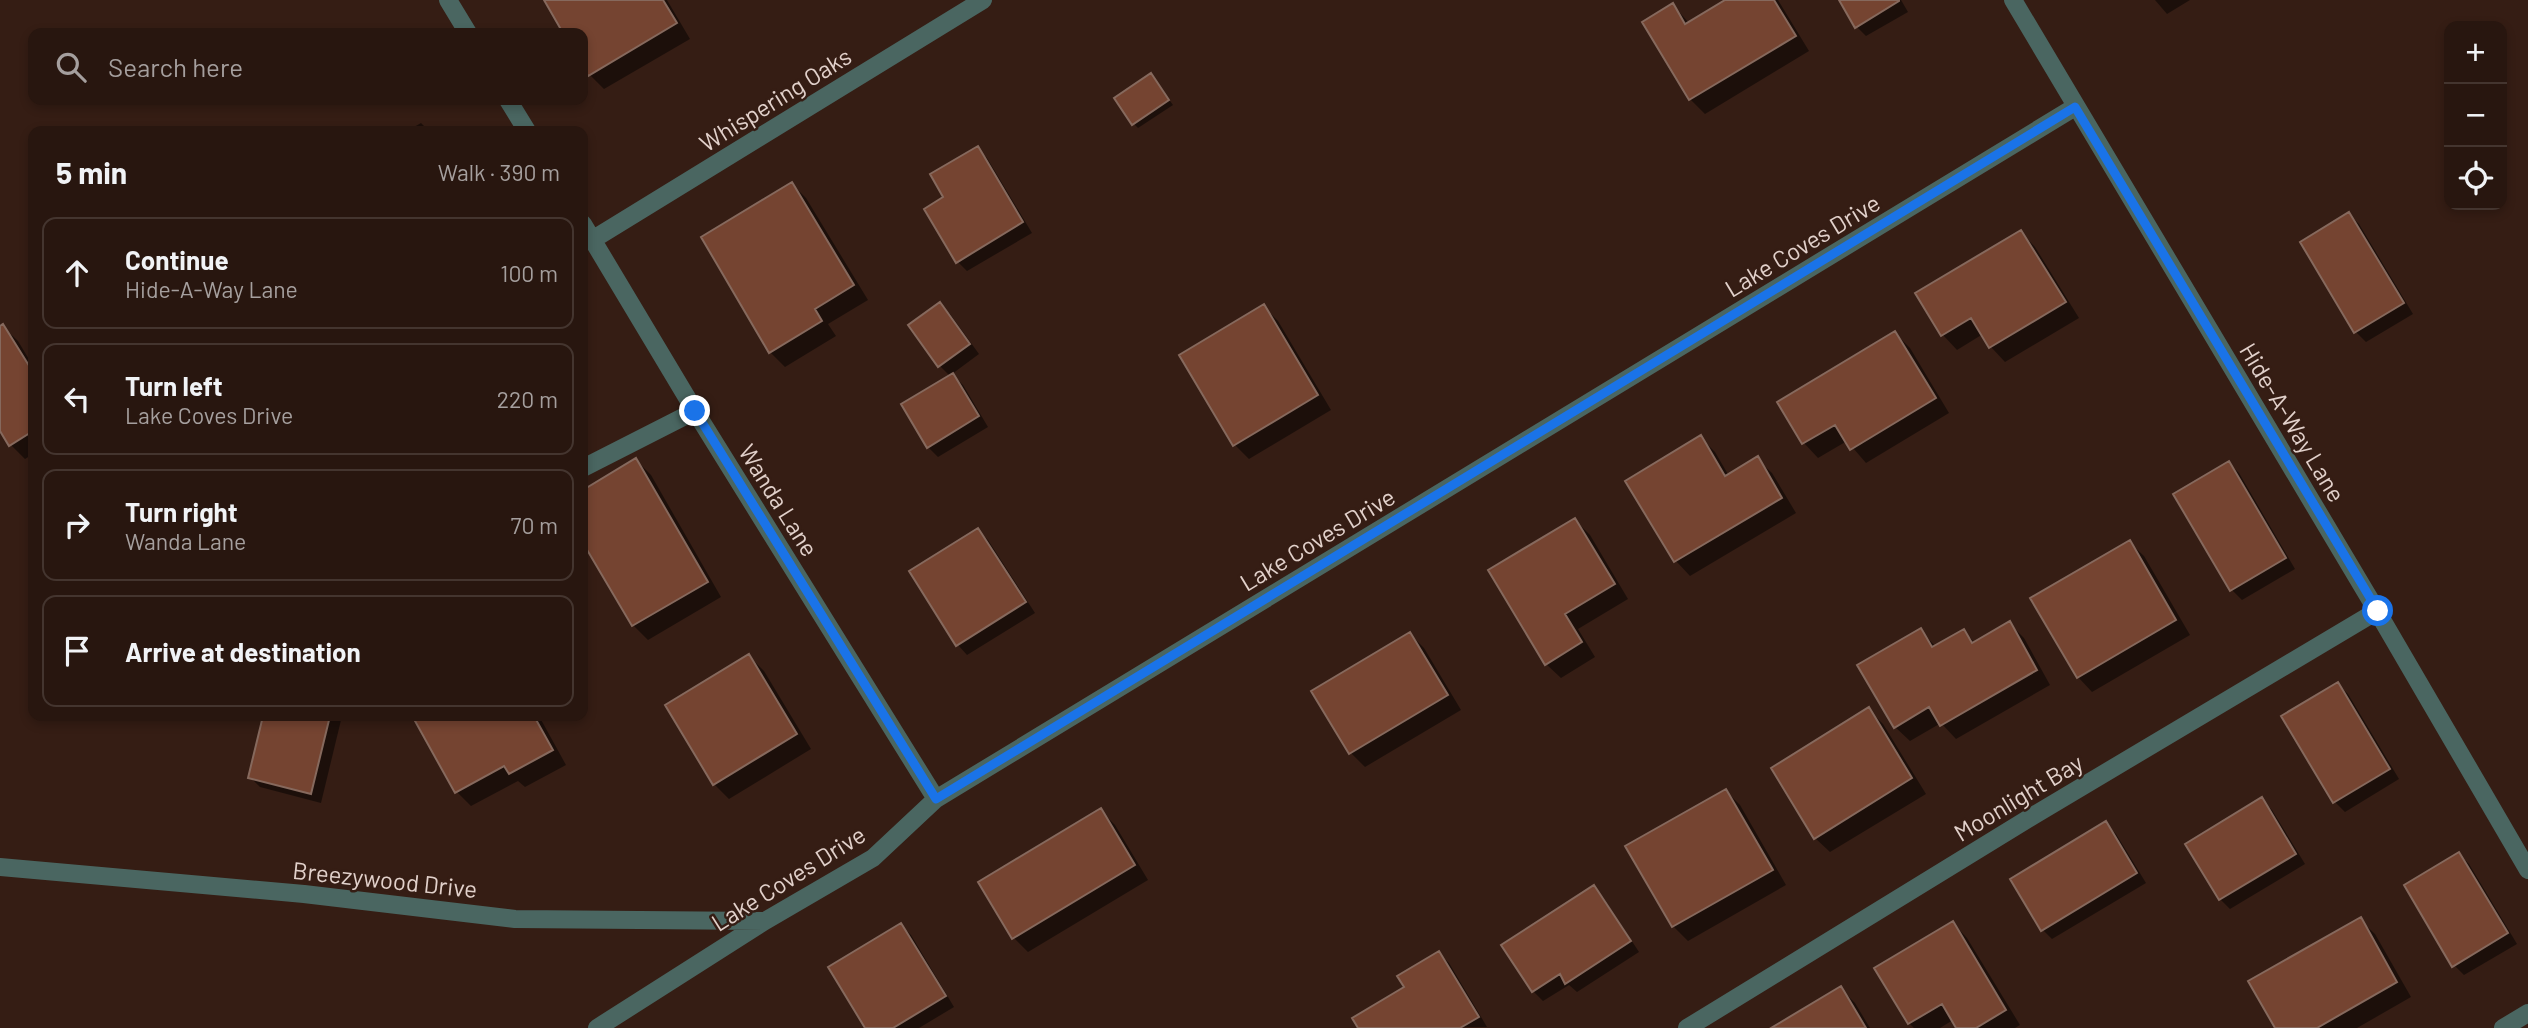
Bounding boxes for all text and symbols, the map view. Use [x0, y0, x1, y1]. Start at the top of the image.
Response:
map controls [2444, 21, 2507, 210]
button: + [2444, 21, 2507, 84]
search box [28, 28, 588, 105]
street label: Whispering Oaks [694, 41, 856, 157]
icon: search [52, 48, 90, 86]
text: Search here [108, 51, 243, 82]
button: − [2444, 84, 2507, 147]
button: locate [2444, 147, 2507, 210]
text: 5 min [56, 154, 127, 190]
text: Walk · 390 m [438, 158, 560, 186]
street label: Lake Coves Drive [1719, 187, 1885, 303]
text: Continue [125, 244, 229, 275]
icon: ahead [58, 254, 96, 292]
text: 100 m [500, 259, 558, 287]
text: Hide-A-Way Lane [125, 275, 298, 303]
street label: Hide-A-Way Lane [2234, 337, 2352, 507]
text: Turn left [125, 370, 223, 401]
icon: left [58, 380, 96, 418]
text: 220 m [497, 385, 558, 413]
route end [679, 395, 710, 426]
text: Lake Coves Drive [125, 401, 293, 429]
street label: Wanda Lane [733, 439, 825, 561]
street label: Lake Coves Drive [1234, 481, 1400, 597]
text: Turn right [125, 496, 238, 527]
icon: right [58, 506, 96, 544]
text: 70 m [511, 511, 558, 539]
text: Wanda Lane [125, 527, 246, 555]
route start [2362, 595, 2393, 626]
icon: arrive [58, 632, 96, 670]
text: Arrive at destination [125, 636, 361, 667]
street label: Moonlight Bay [1948, 747, 2088, 847]
street label: Lake Coves Drive [706, 819, 870, 937]
street label: Breezywood Drive [291, 855, 479, 903]

